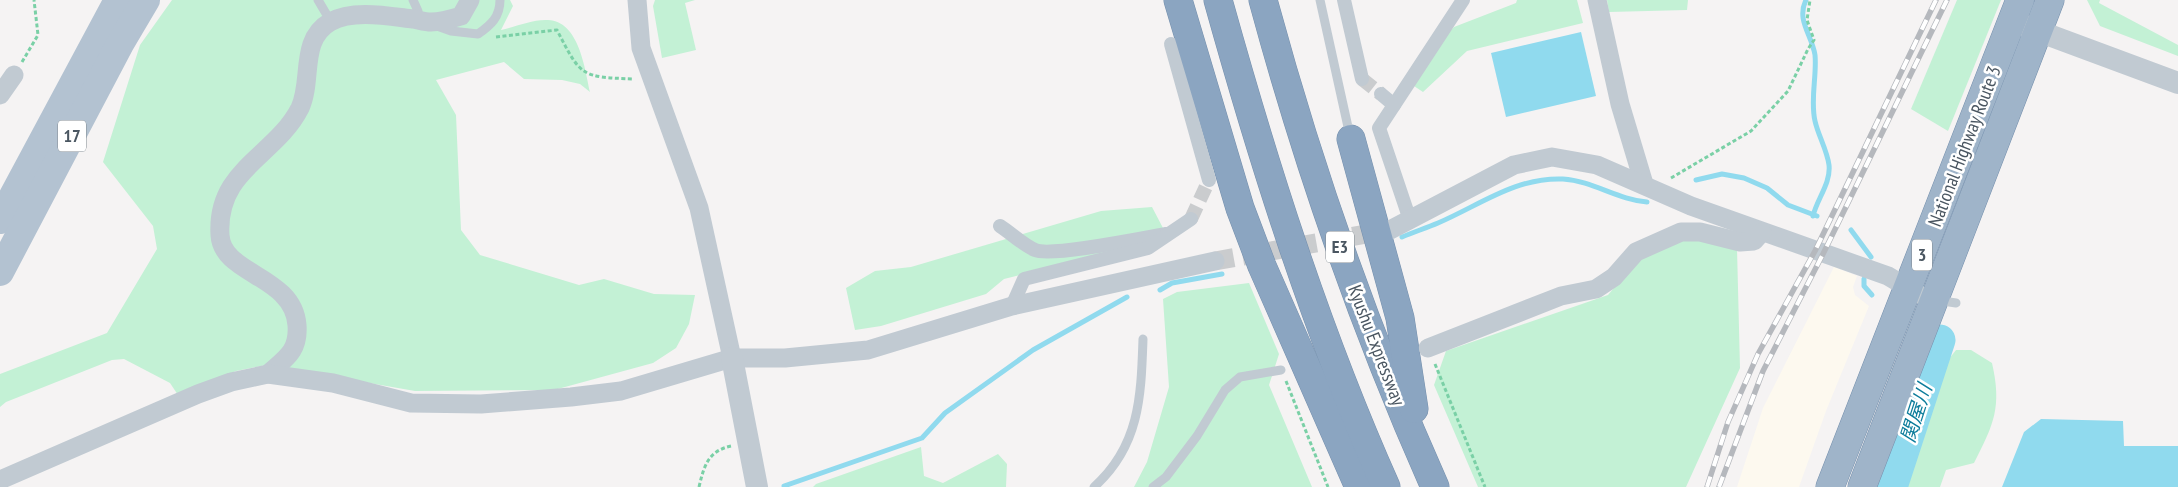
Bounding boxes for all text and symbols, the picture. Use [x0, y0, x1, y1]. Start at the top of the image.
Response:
street label: National Highway Route 3 [1922, 62, 2006, 230]
road number: 17 [58, 120, 86, 152]
road number: E3 [1326, 232, 1354, 262]
road number: 3 [1912, 240, 1932, 270]
street label: Kyushu Expressway [1343, 281, 1411, 409]
water label: 関屋川 [1894, 379, 1938, 446]

